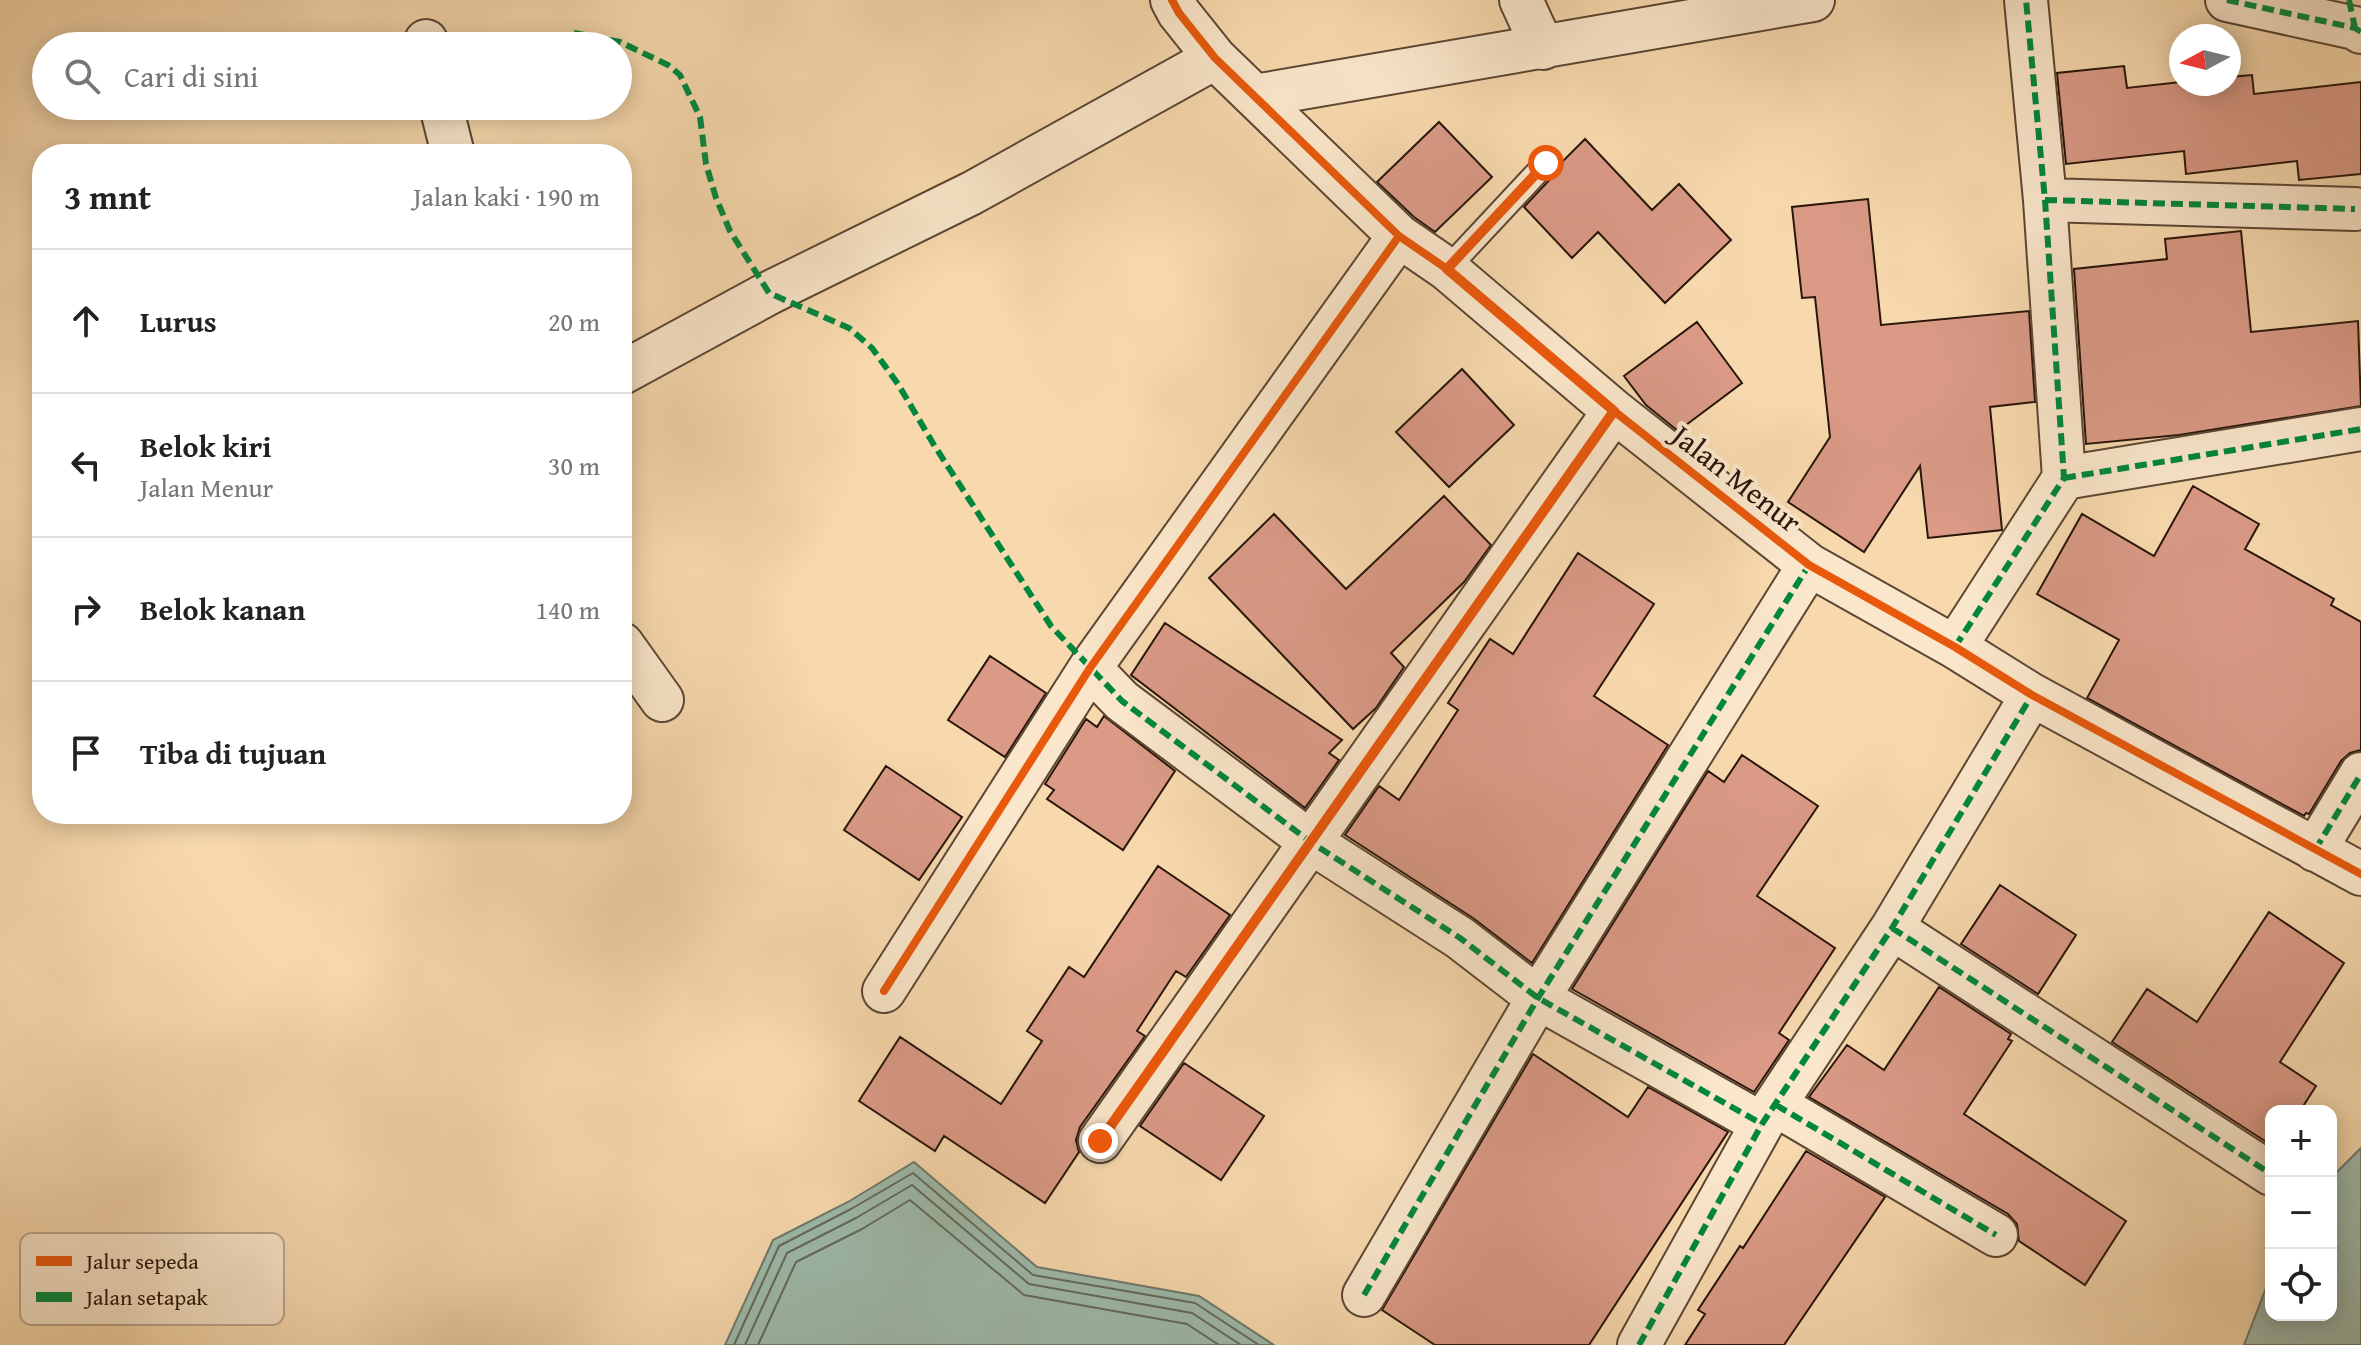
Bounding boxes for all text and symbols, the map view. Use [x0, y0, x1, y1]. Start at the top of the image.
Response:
north arrow [2169, 24, 2241, 96]
search box [32, 32, 632, 120]
icon: search [60, 54, 104, 98]
text: Cari di sini [124, 54, 259, 98]
route start [1528, 145, 1564, 181]
text: 3 mnt [64, 172, 151, 221]
text: Jalan kaki · 190 m [413, 177, 600, 216]
icon: ahead [64, 299, 108, 343]
text: Lurus [140, 299, 217, 343]
text: 20 m [548, 302, 600, 341]
street label: Jalan Menur [1660, 411, 1811, 543]
text: Belok kiri [140, 424, 272, 468]
icon: left [64, 443, 108, 487]
text: 30 m [548, 446, 600, 485]
text: Jalan Menur [140, 468, 273, 507]
icon: right [64, 587, 108, 631]
text: Belok kanan [140, 587, 305, 631]
text: 140 m [535, 590, 600, 629]
icon: arrive [64, 731, 108, 775]
text: Tiba di tujuan [140, 731, 326, 775]
map controls [2265, 1105, 2337, 1321]
button: + [2265, 1105, 2337, 1177]
route end [1082, 1123, 1118, 1159]
button: − [2265, 1177, 2337, 1249]
legend [20, 1233, 284, 1325]
text: Jalur sepeda [83, 1245, 199, 1277]
button: locate [2265, 1249, 2337, 1321]
text: Jalan setapak [83, 1281, 209, 1313]

